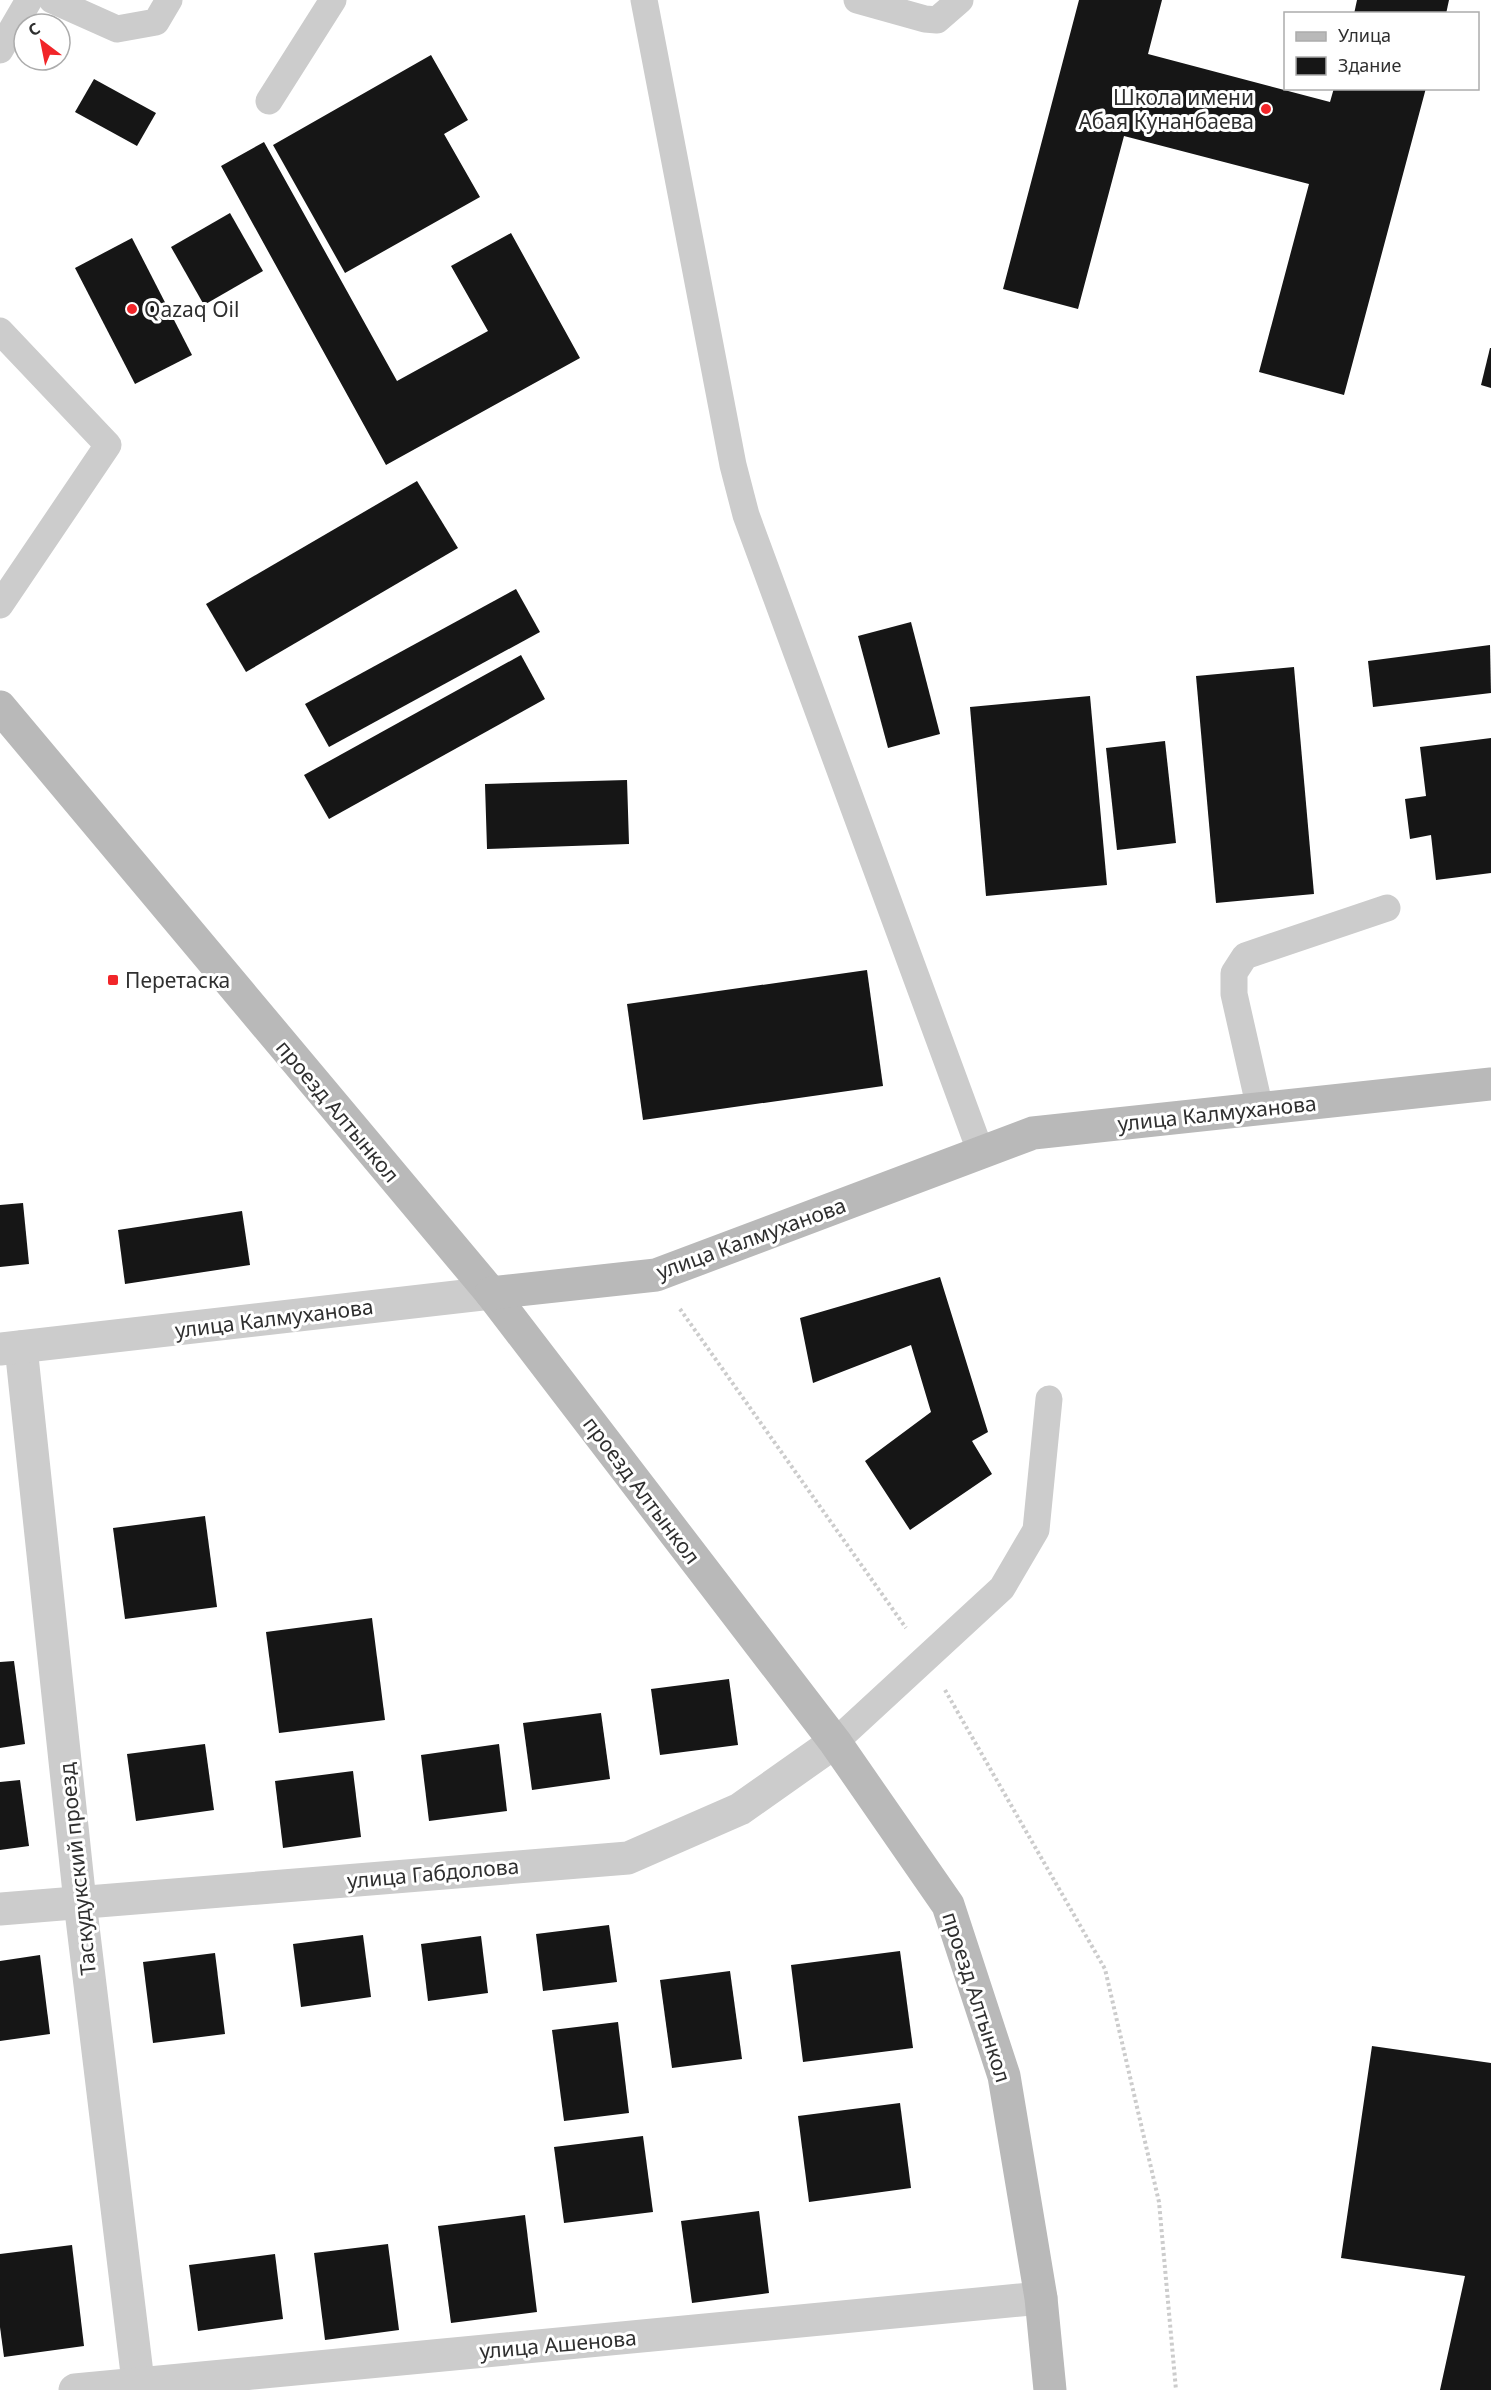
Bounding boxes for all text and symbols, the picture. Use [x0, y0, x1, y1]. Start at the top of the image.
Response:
north arrow [12, 12, 72, 72]
legend [1284, 12, 1479, 90]
text: С [24, 17, 44, 41]
text: Улица [1338, 23, 1391, 47]
text: Здание [1338, 53, 1402, 77]
place label: Школа имени Абая Кунанбаева [1078, 83, 1254, 135]
marker: Школа имени Абая Кунанбаева [1259, 102, 1273, 116]
place label: Qazaq Oil [144, 295, 239, 323]
marker: Qazaq Oil [125, 302, 139, 316]
place label: Перетаска [125, 966, 230, 994]
marker: Перетаска [106, 973, 120, 987]
street label: проезд Алтынкол [270, 1034, 406, 1188]
street label: улица Калмуханова [1116, 1089, 1318, 1137]
street label: улица Калмуханова [652, 1191, 850, 1285]
street label: улица Калмуханова [173, 1292, 375, 1344]
street label: проезд Алтынкол [577, 1411, 707, 1569]
street label: Таскудукский проезд [52, 1761, 102, 1977]
street label: улица Габдолова [346, 1852, 520, 1894]
street label: проезд Алтынкол [936, 1908, 1018, 2086]
street label: улица Ашенова [478, 2323, 638, 2365]

